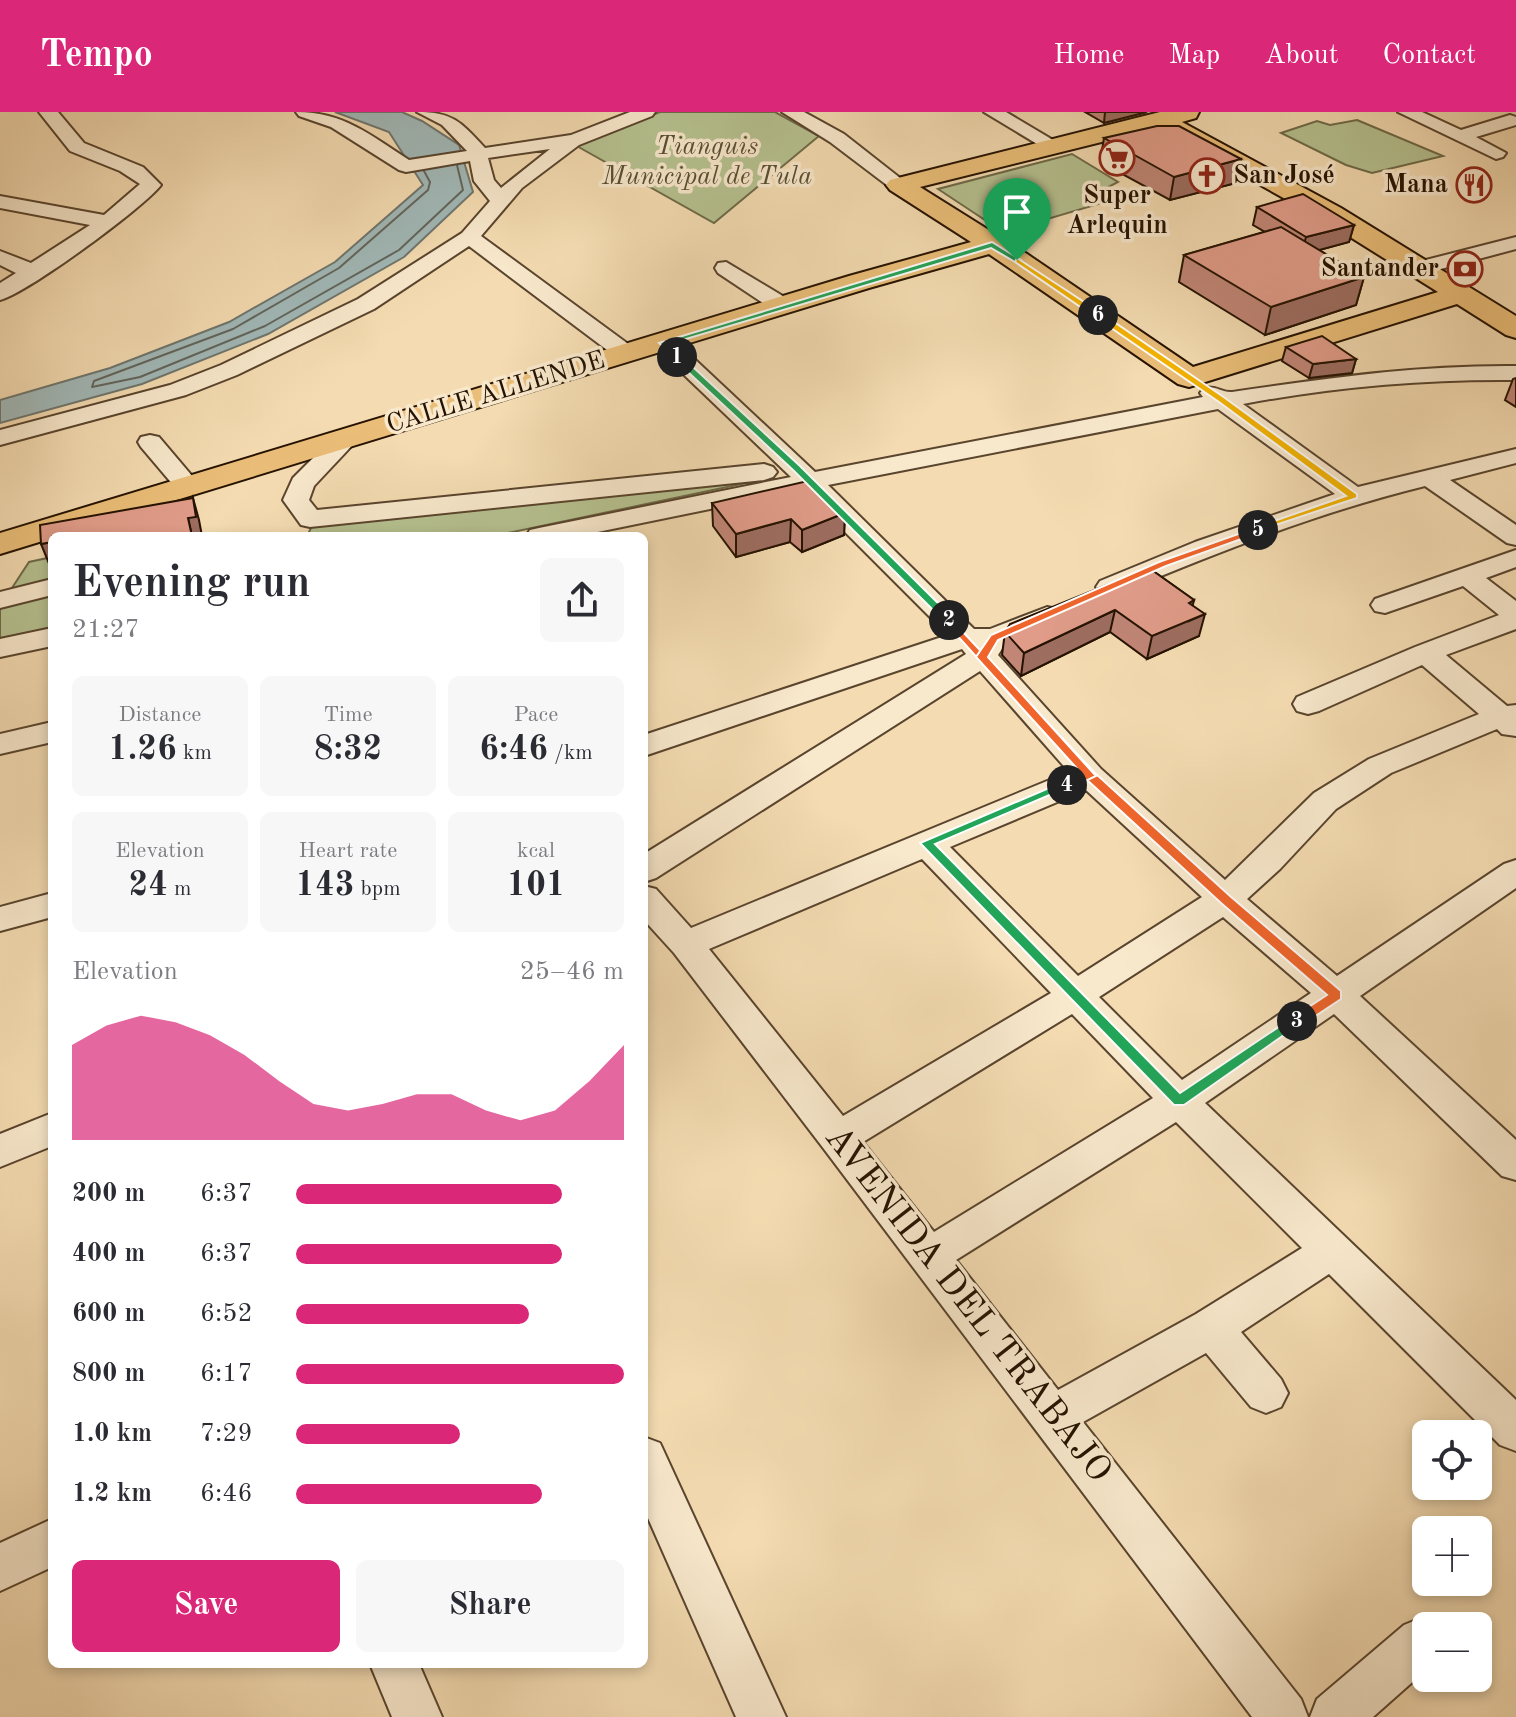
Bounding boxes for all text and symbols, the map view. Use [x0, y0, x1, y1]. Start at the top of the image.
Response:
text: Tempo [40, 37, 153, 75]
text: Home [1053, 42, 1124, 70]
text: Map [1168, 42, 1220, 70]
text: About [1264, 42, 1339, 70]
text: Contact [1383, 42, 1476, 70]
park label: Tianguis Municipal de Tula [601, 134, 812, 190]
supermarket icon: Super Arlequin [1098, 139, 1136, 177]
church icon: San José [1188, 157, 1226, 195]
place label: San José [1233, 163, 1335, 189]
restaurant icon: Mana [1455, 166, 1493, 204]
place label: Mana [1384, 172, 1448, 198]
pin [983, 178, 1051, 260]
place label: Super Arlequin [1066, 183, 1168, 239]
icon: arrive [995, 190, 1039, 234]
bank icon: Santander [1446, 250, 1484, 288]
place label: Santander [1321, 256, 1439, 282]
pin: 6 [1078, 295, 1118, 335]
text: 6 [1092, 304, 1104, 326]
pin: 1 [657, 337, 697, 377]
text: 1 [671, 346, 683, 368]
street label: CALLE ALLENDE [384, 347, 608, 439]
pin: 5 [1238, 510, 1278, 550]
text: 5 [1252, 519, 1264, 541]
button: share [540, 558, 624, 642]
text: Evening run [72, 562, 310, 606]
pin: 2 [929, 600, 969, 640]
text: 2 [943, 609, 955, 631]
text: 21:27 [72, 617, 140, 643]
text: Distance [119, 704, 201, 726]
text: Time [323, 704, 373, 726]
text: Pace [514, 704, 558, 726]
text: 1.26 [108, 733, 177, 767]
text: 8:32 [314, 733, 382, 767]
text: 6:46 [479, 733, 548, 767]
text: km [177, 742, 212, 764]
text: /km [548, 742, 593, 764]
pin: 4 [1047, 765, 1087, 805]
text: 4 [1061, 774, 1073, 796]
text: Elevation [115, 840, 205, 862]
text: Heart rate [299, 840, 397, 862]
text: kcal [517, 840, 555, 862]
text: 24 [128, 869, 168, 903]
text: 143 [295, 869, 354, 903]
text: 101 [506, 869, 566, 903]
text: m [168, 878, 192, 900]
text: bpm [354, 878, 401, 900]
text: Elevation [72, 959, 178, 985]
text: 25–46 m [520, 959, 624, 985]
pin: 3 [1277, 1001, 1317, 1041]
text: 3 [1291, 1010, 1303, 1032]
street label: AVENIDA DEL TRABAJO [817, 1120, 1117, 1490]
text: 200 m [72, 1181, 145, 1207]
text: 6:37 [200, 1181, 253, 1207]
text: 400 m [72, 1241, 145, 1267]
text: 6:37 [200, 1241, 253, 1267]
text: 600 m [72, 1301, 145, 1327]
text: 6:52 [200, 1301, 253, 1327]
text: 800 m [72, 1361, 145, 1387]
text: 6:17 [200, 1361, 253, 1387]
map controls [1412, 1420, 1492, 1692]
button: locate [1412, 1420, 1492, 1500]
text: 1.0 km [72, 1421, 152, 1447]
text: 7:29 [200, 1421, 253, 1447]
text: 1.2 km [72, 1481, 152, 1507]
text: 6:46 [200, 1481, 253, 1507]
button: + [1412, 1516, 1492, 1596]
button: Save [72, 1560, 340, 1652]
button: Share [356, 1560, 624, 1652]
button: − [1412, 1612, 1492, 1692]

